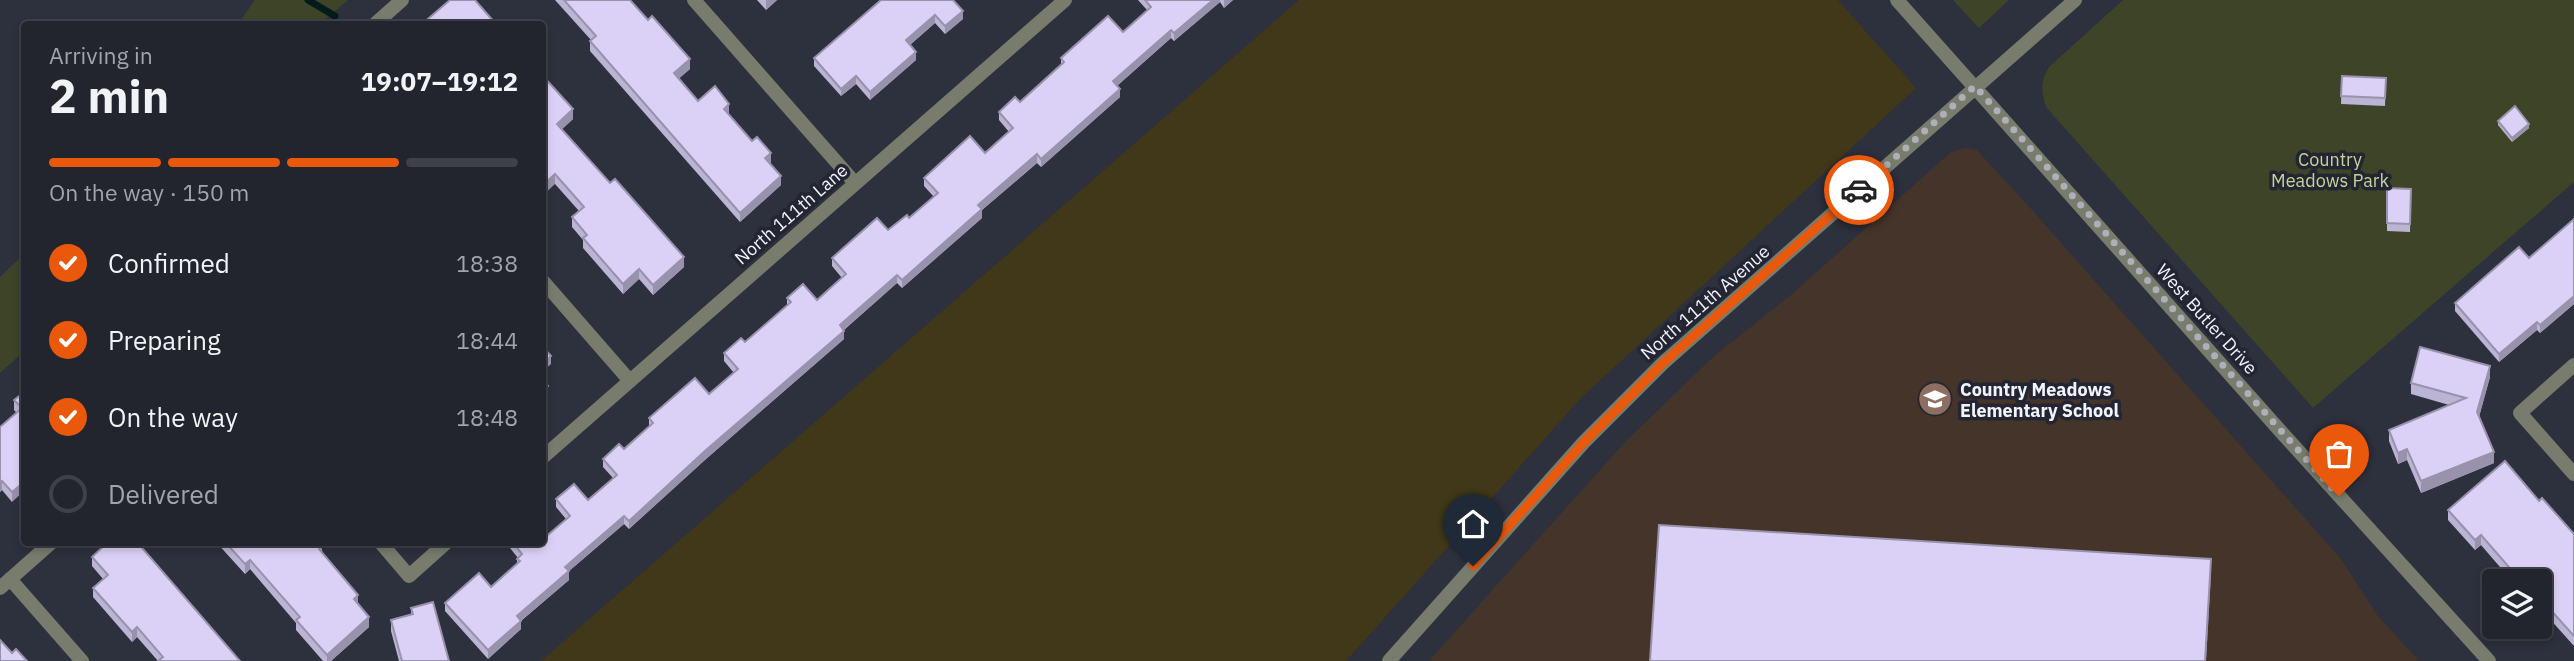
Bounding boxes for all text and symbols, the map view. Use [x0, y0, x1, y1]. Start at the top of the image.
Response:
text: Arriving in [49, 40, 153, 70]
text: 19:07–19:12 [361, 64, 518, 98]
text: 2 min [49, 66, 169, 126]
park label: Country Meadows Park [2271, 148, 2389, 192]
courier [1824, 155, 1894, 225]
street label: North 111th Lane [730, 159, 852, 269]
icon: car [1840, 171, 1878, 209]
text: On the way · 150 m [49, 177, 249, 207]
street label: North 111th Avenue [1636, 240, 1774, 364]
icon: check [49, 244, 87, 282]
text: Confirmed [108, 246, 230, 280]
text: 18:38 [456, 248, 518, 278]
street label: West Butler Drive [2151, 259, 2263, 379]
icon: check [49, 321, 87, 359]
text: Preparing [108, 323, 221, 357]
text: 18:44 [456, 325, 518, 355]
place label: Country Meadows Elementary School [1960, 378, 2119, 422]
school or university icon: Country Meadows Elementary School [1916, 380, 1954, 418]
icon: check [49, 398, 87, 436]
text: On the way [108, 400, 238, 434]
text: 18:48 [456, 402, 518, 432]
pin [2309, 424, 2369, 496]
icon: bag [2320, 435, 2358, 473]
text: Delivered [108, 477, 219, 511]
pin [1443, 494, 1503, 566]
icon: home [1454, 505, 1492, 543]
map controls [2482, 569, 2552, 639]
button: layers [2482, 569, 2552, 639]

